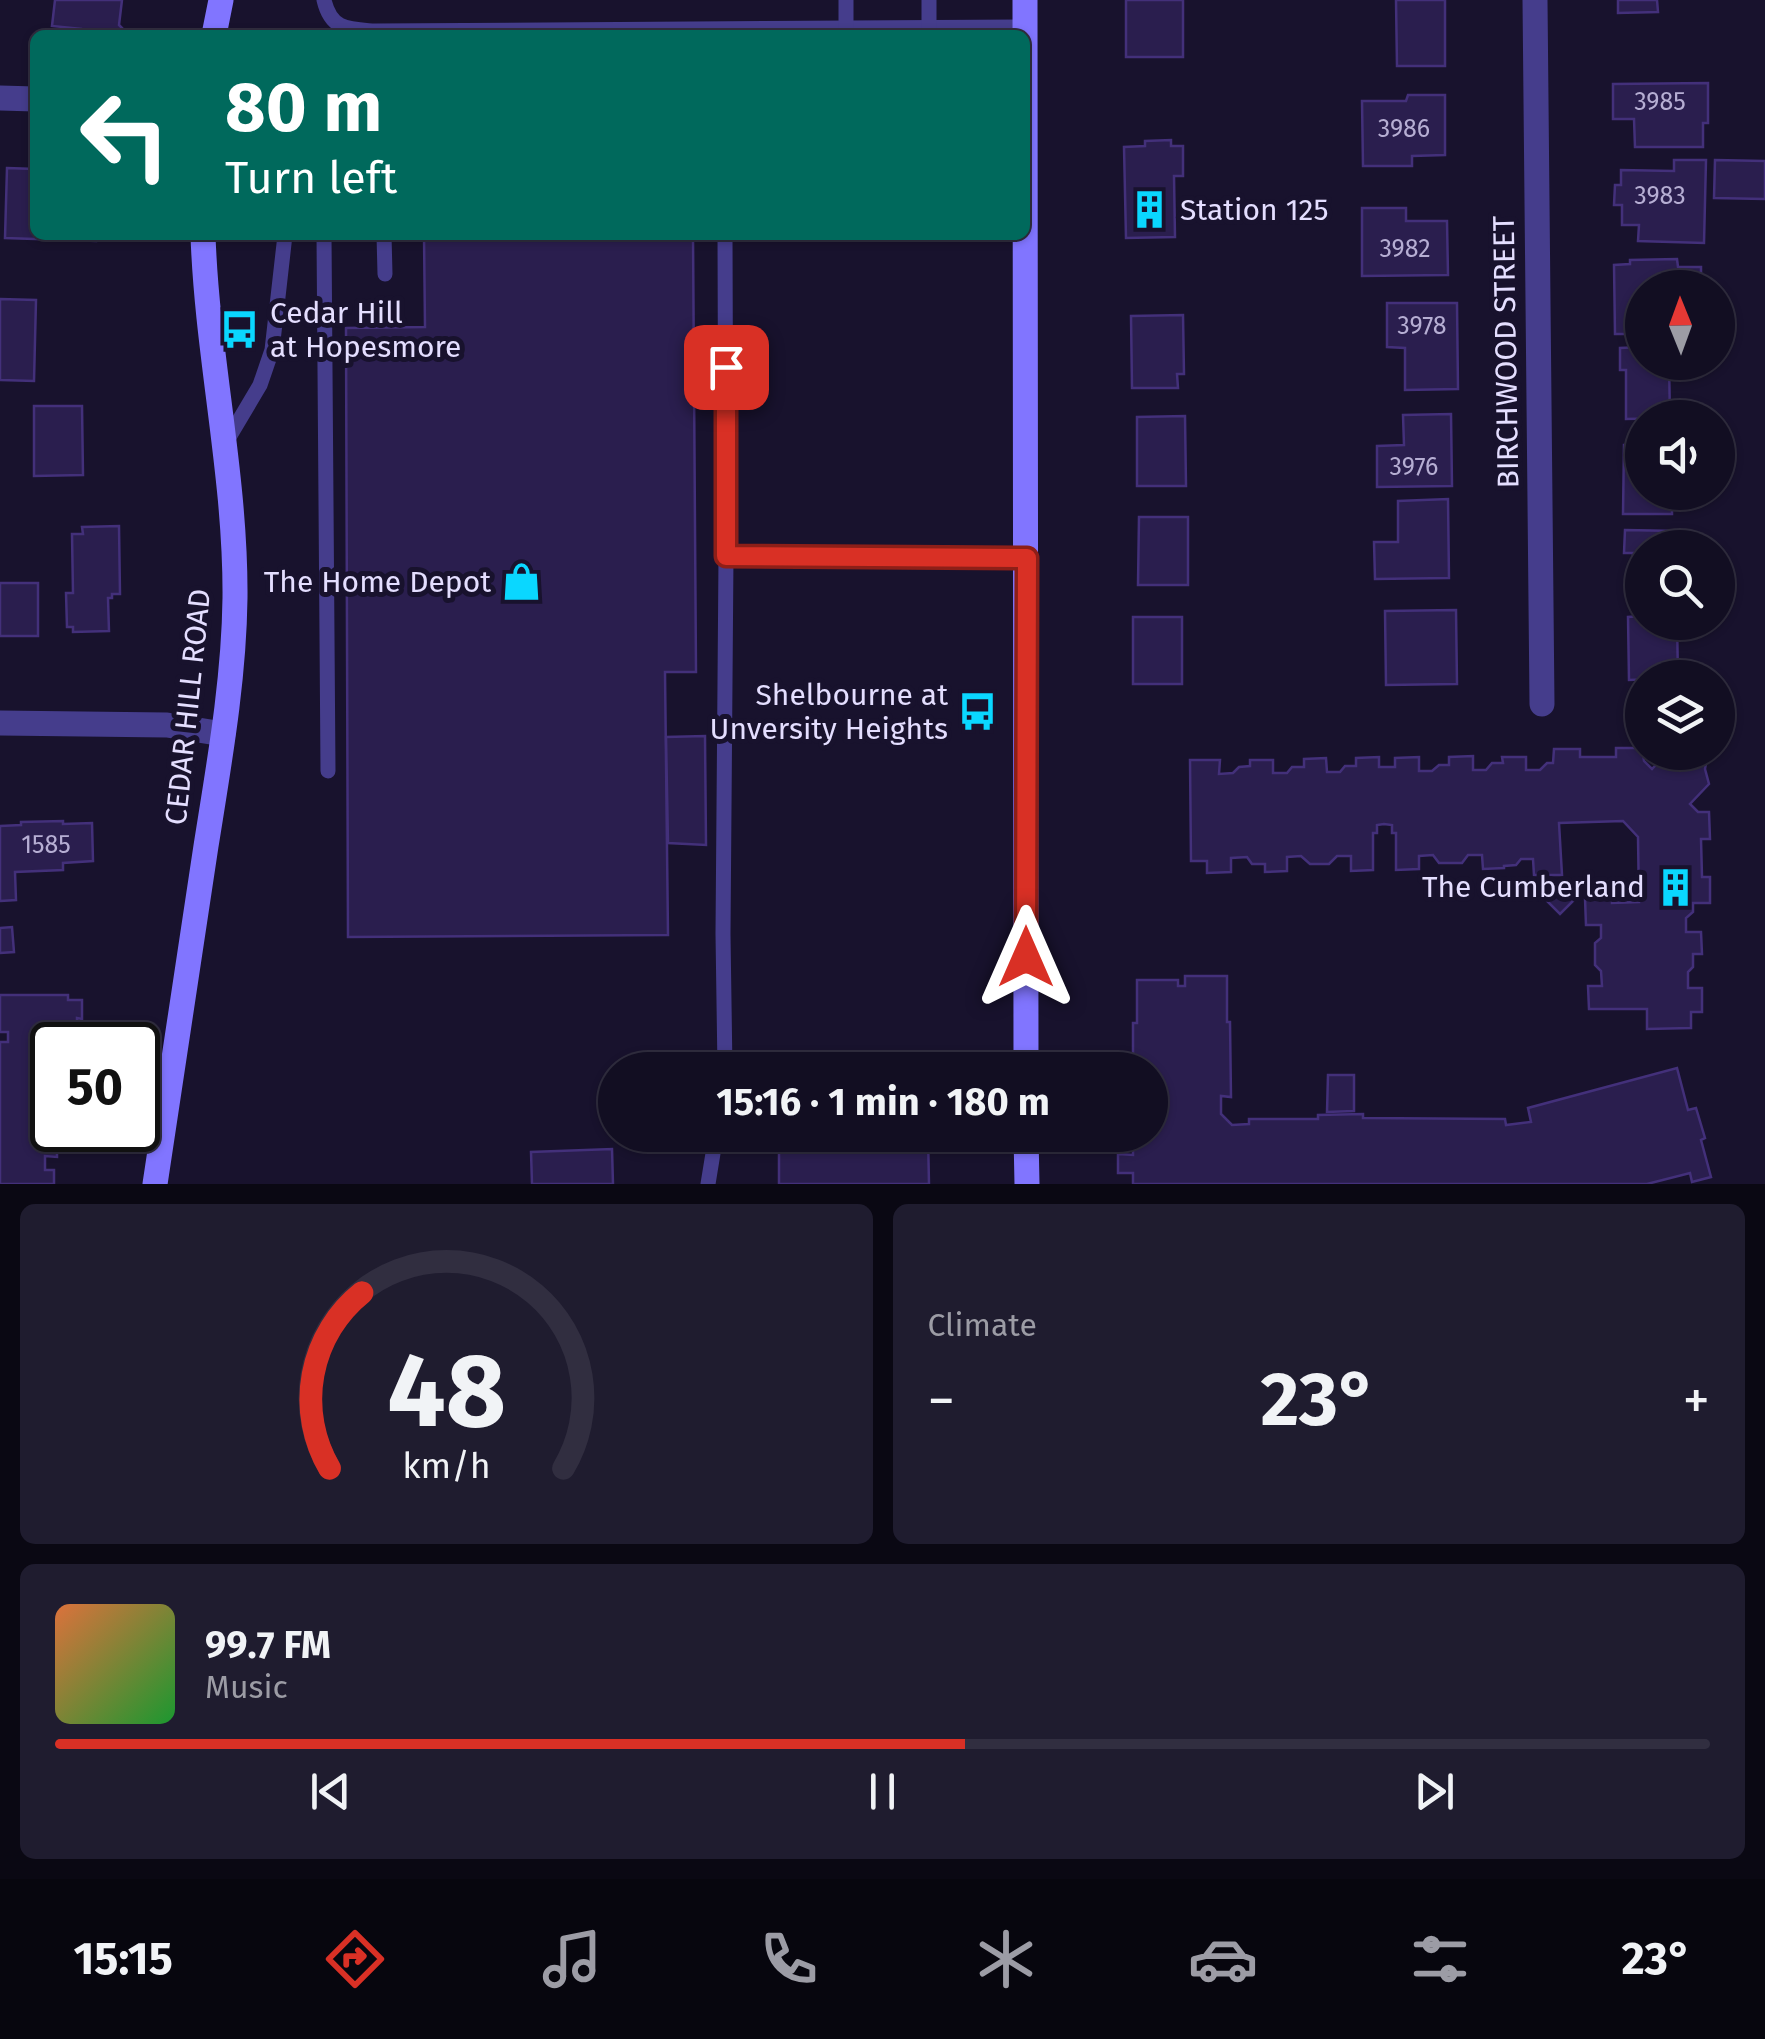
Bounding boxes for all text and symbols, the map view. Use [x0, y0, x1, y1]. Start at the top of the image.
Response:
text: 80 m [225, 66, 382, 150]
icon: left [60, 70, 190, 200]
house number: 3985 [1634, 87, 1686, 117]
house number: 3986 [1378, 114, 1430, 144]
text: Turn left [225, 151, 397, 205]
house number: 3983 [1634, 181, 1686, 211]
building icon: Station 125 [1129, 189, 1171, 231]
place label: Station 125 [1180, 192, 1329, 228]
street label: BIRCHWOOD STREET [1486, 215, 1526, 489]
house number: 3982 [1379, 234, 1431, 264]
north arrow [1625, 270, 1735, 380]
map controls [1625, 270, 1735, 770]
place label: Cedar Hill at Hopesmore [270, 295, 461, 365]
bus stop icon: Cedar Hill at Hopesmore [219, 309, 261, 351]
house number: 3978 [1397, 311, 1447, 341]
pin [684, 325, 769, 410]
icon: arrive [699, 340, 754, 395]
button: sound [1625, 400, 1735, 510]
house number: 3976 [1390, 452, 1438, 482]
button: search [1625, 530, 1735, 640]
shop icon: The Home Depot [500, 561, 542, 603]
place label: The Home Depot [264, 564, 491, 600]
street label: CEDAR HILL ROAD [158, 587, 218, 827]
button: layers [1625, 660, 1735, 770]
place label: Shelbourne at Unversity Heights [710, 677, 948, 747]
bus stop icon: Shelbourne at Unversity Heights [957, 691, 999, 733]
house number: 1585 [21, 830, 71, 860]
building icon: The Cumberland [1654, 866, 1696, 908]
place label: The Cumberland [1422, 869, 1645, 905]
position arrow [974, 905, 1078, 1009]
speed limit sign: 50 [30, 1022, 160, 1152]
text: 15:16 · 1 min · 180 m [716, 1079, 1050, 1125]
text: Climate [928, 1306, 1037, 1344]
text: 48 [387, 1329, 506, 1454]
text: 23° [1261, 1355, 1377, 1445]
text: − [928, 1368, 955, 1434]
text: + [1683, 1368, 1710, 1434]
text: km/h [402, 1445, 490, 1487]
text: 99.7 FM [205, 1622, 331, 1668]
text: Music [205, 1668, 288, 1706]
icon: previous [303, 1764, 358, 1819]
icon: pause [855, 1764, 910, 1819]
icon: next [1407, 1764, 1462, 1819]
icon: directions [320, 1924, 390, 1994]
icon: music [537, 1924, 607, 1994]
icon: phone [754, 1924, 824, 1994]
icon: climate [971, 1924, 1041, 1994]
icon: car [1188, 1924, 1258, 1994]
icon: filters [1405, 1924, 1475, 1994]
text: 15:15 [73, 1932, 173, 1986]
text: 23° [1622, 1932, 1691, 1986]

